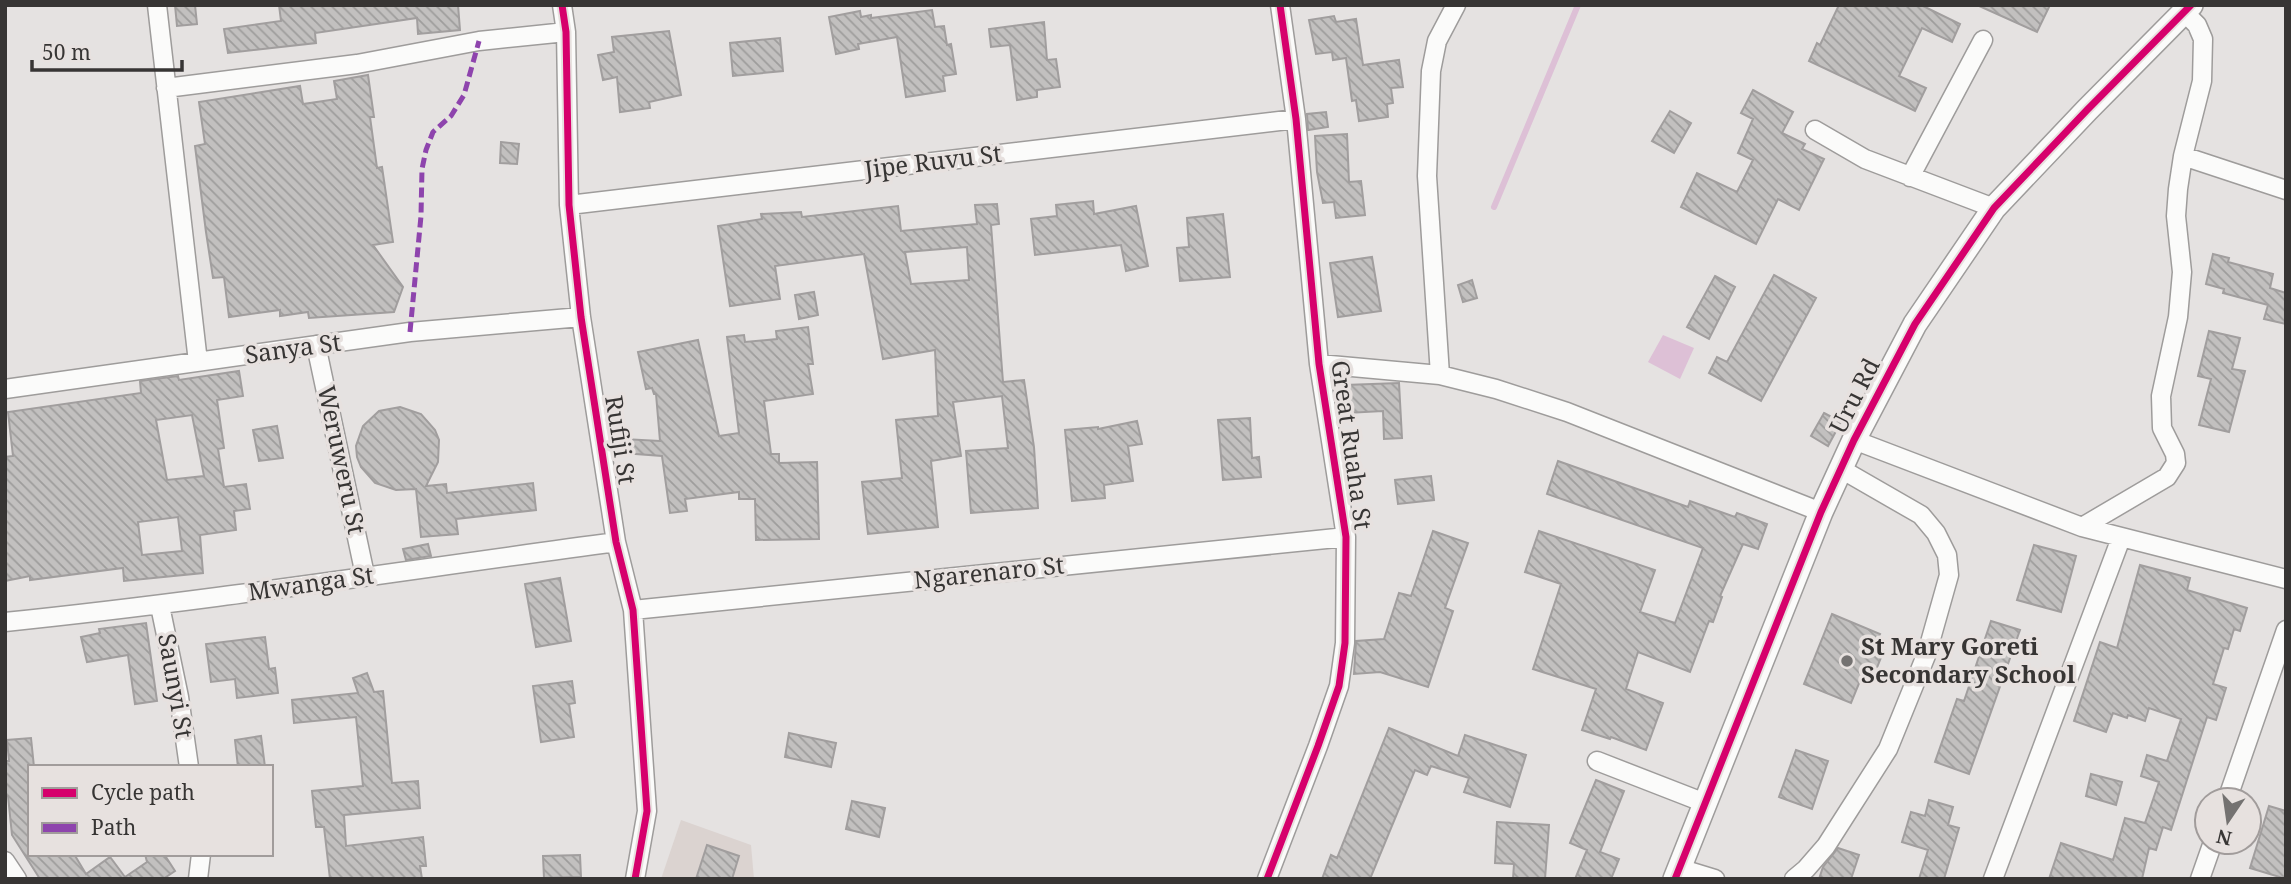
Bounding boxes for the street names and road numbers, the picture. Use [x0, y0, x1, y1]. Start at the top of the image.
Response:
street label: Jipe Ruvu St [861, 136, 1003, 185]
street label: Sanya St [243, 324, 343, 371]
street label: Uru Rd [1821, 352, 1887, 439]
street label: Great Ruaha St [1324, 358, 1381, 532]
street label: Weruweru St [311, 382, 374, 537]
street label: Rufiji St [598, 393, 645, 487]
street label: Ngarenaro St [912, 547, 1066, 596]
street label: Mwanga St [246, 557, 376, 608]
street label: Saunyi St [151, 631, 202, 741]

